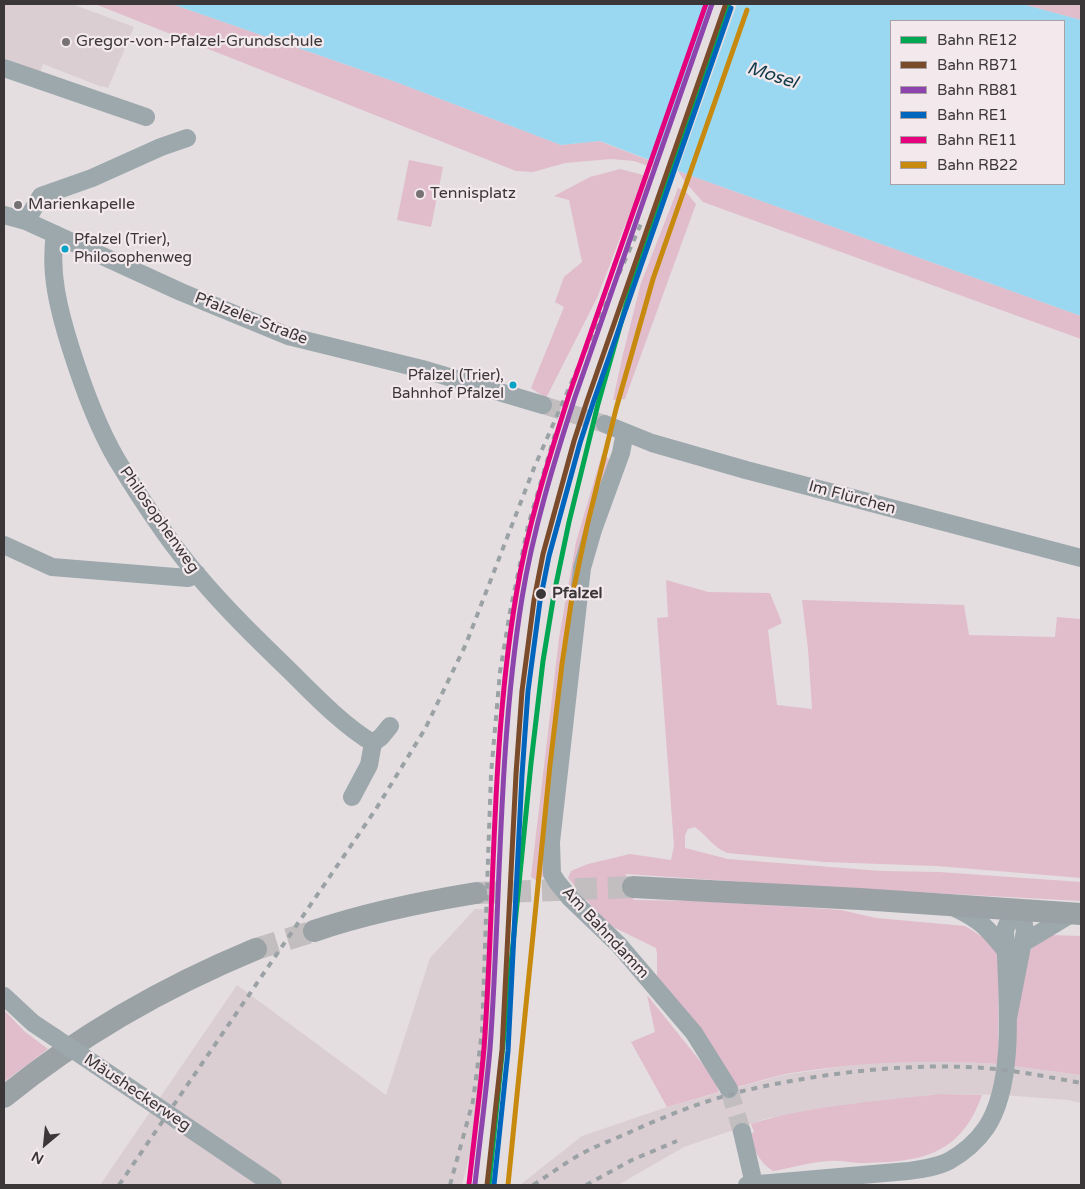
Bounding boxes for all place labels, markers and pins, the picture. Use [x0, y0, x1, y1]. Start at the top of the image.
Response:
place label: Gregor-von-Pfalzel-Grundschule [76, 32, 322, 52]
marker: Gregor-von-Pfalzel-Grundschule [60, 36, 72, 48]
place label: Tennisplatz [430, 184, 516, 204]
marker: Tennisplatz [414, 188, 426, 200]
place label: Marienkapelle [28, 195, 135, 215]
marker: Marienkapelle [12, 199, 24, 211]
place label: Pfalzel (Trier), Philosophenweg [74, 231, 192, 266]
marker: Pfalzel (Trier), Philosophenweg [60, 244, 70, 254]
place label: Pfalzel (Trier), Bahnhof Pfalzel [392, 367, 504, 402]
marker: Pfalzel (Trier), Bahnhof Pfalzel [508, 380, 518, 390]
place label: Pfalzel [552, 584, 603, 604]
marker: Pfalzel [534, 587, 548, 601]

